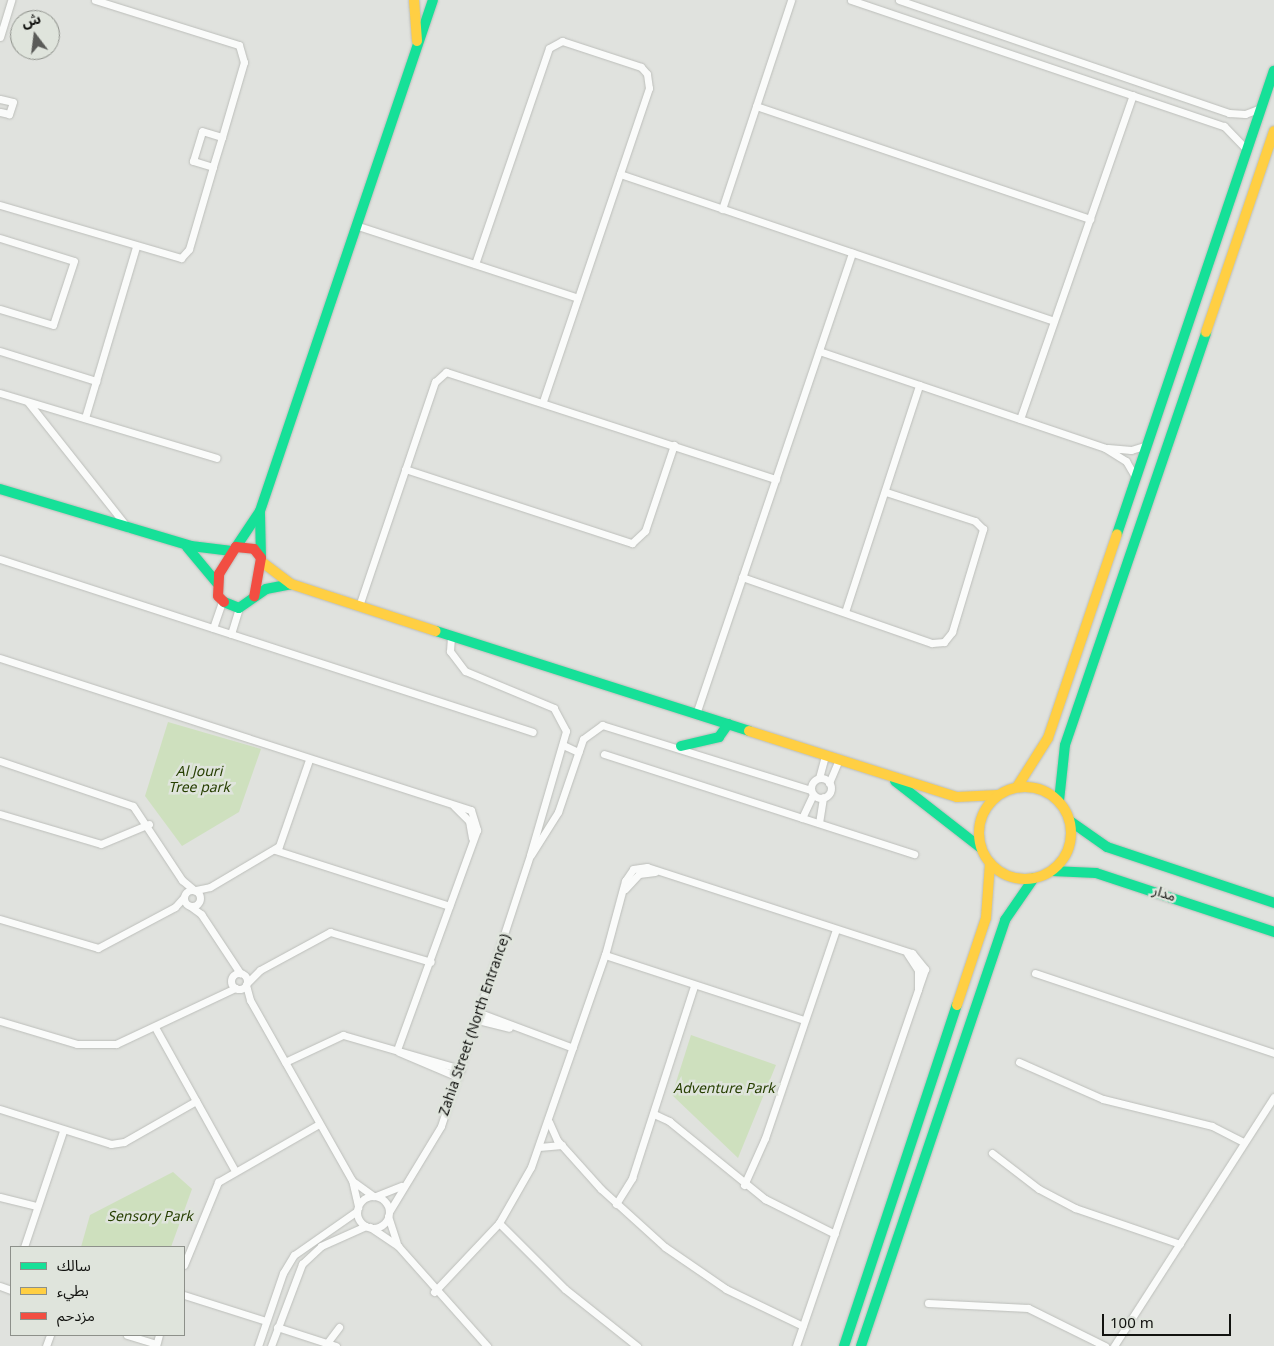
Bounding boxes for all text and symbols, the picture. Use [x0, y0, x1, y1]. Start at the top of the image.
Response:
text: ش [18, 5, 44, 37]
north arrow [10, 10, 60, 60]
park label: Al Jouri Tree park [168, 764, 230, 796]
street label: مدار [1150, 882, 1178, 906]
street label: Zahia Street (North Entrance) [436, 932, 514, 1118]
park label: Adventure Park [673, 1081, 775, 1097]
park label: Sensory Park [107, 1209, 193, 1225]
legend [10, 1246, 185, 1336]
text: سالك [57, 1250, 91, 1282]
text: بطيء [57, 1275, 89, 1307]
text: مزدحم [57, 1300, 95, 1332]
scale bar [1104, 1304, 1233, 1336]
text: 100 m [1110, 1307, 1154, 1339]

